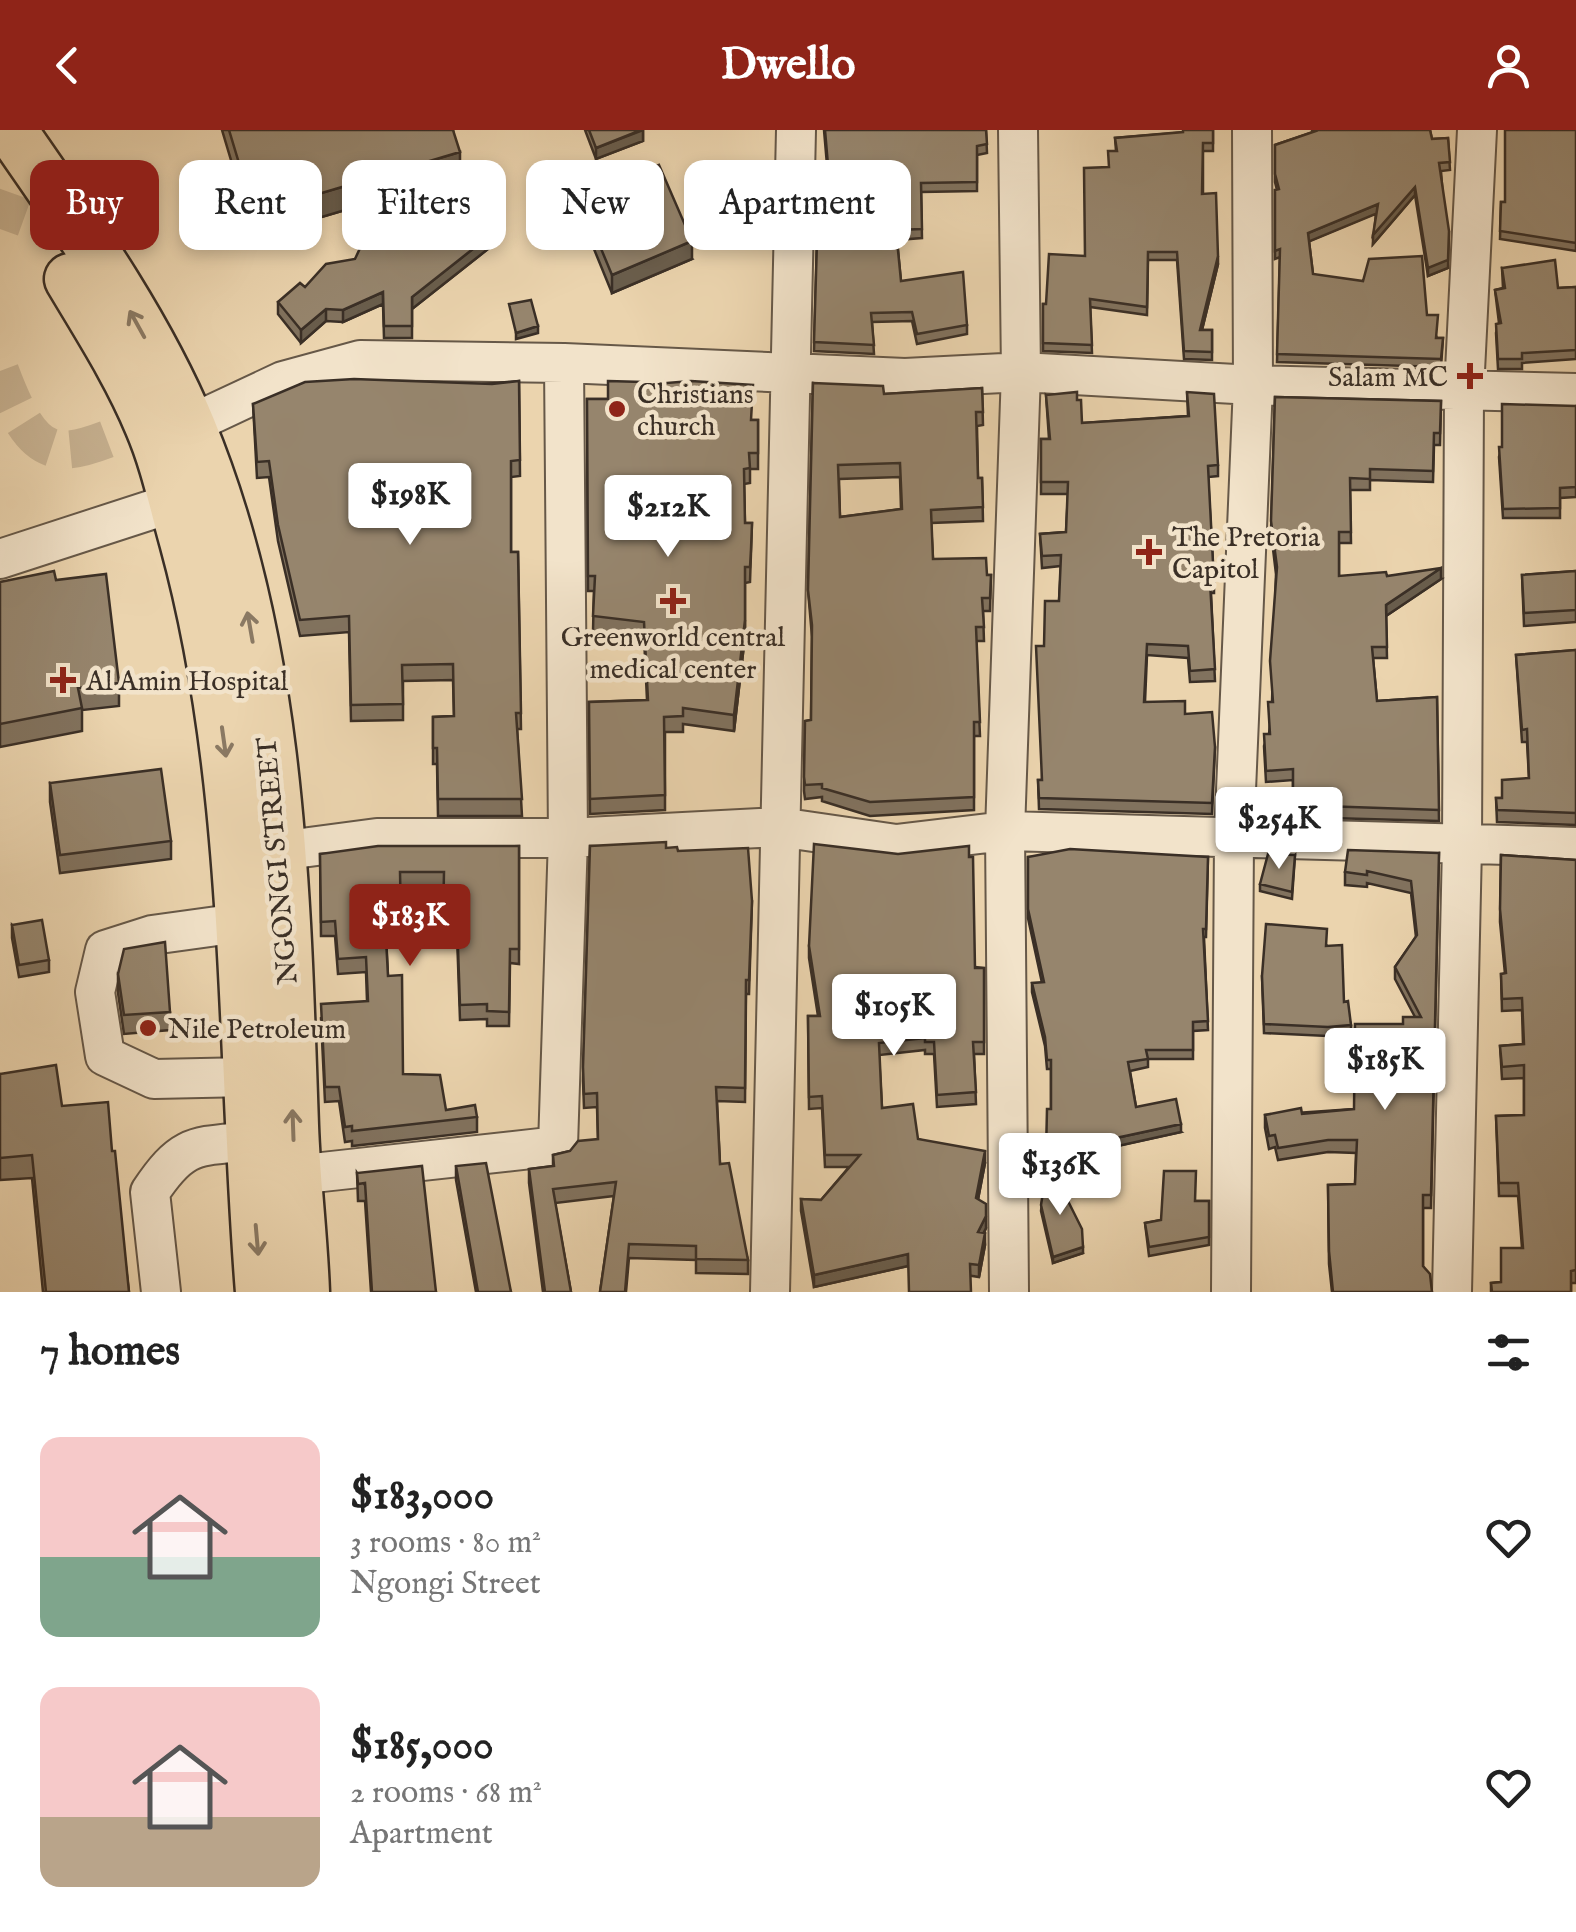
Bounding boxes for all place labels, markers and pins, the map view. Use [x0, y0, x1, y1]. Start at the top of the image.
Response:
place label: Salam MC [1328, 361, 1448, 396]
marker: Salam MC [1457, 363, 1483, 389]
place label: Christians church [637, 378, 754, 445]
marker: Christians church [606, 398, 628, 420]
pin: $198K [340, 463, 480, 548]
pin: $212K [598, 475, 738, 560]
place label: The Pretoria Capitol [1172, 521, 1321, 588]
marker: The Pretoria Capitol [1136, 539, 1162, 565]
marker: Greenworld central medical center [660, 588, 686, 614]
place label: Greenworld central medical center [561, 621, 785, 688]
place label: Al Amin Hospital [85, 665, 288, 700]
marker: Al Amin Hospital [50, 667, 76, 693]
pin: $254K [1209, 787, 1349, 872]
pin: $183K [340, 884, 480, 969]
pin: $105K [824, 974, 964, 1059]
place label: Nile Petroleum [168, 1013, 346, 1048]
marker: Nile Petroleum [137, 1017, 159, 1039]
pin: $185K [1315, 1028, 1455, 1113]
pin: $136K [990, 1133, 1130, 1218]

